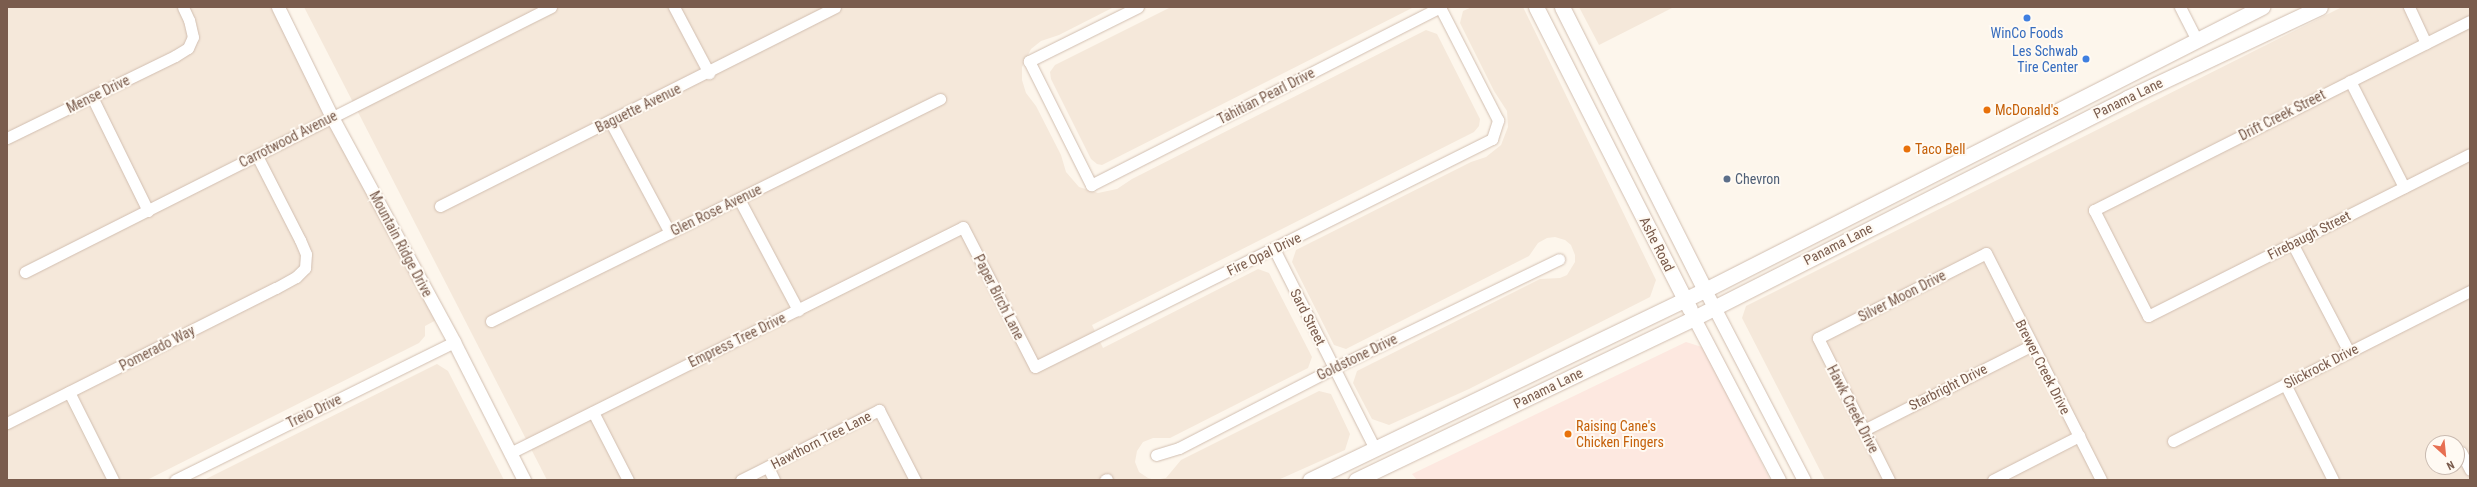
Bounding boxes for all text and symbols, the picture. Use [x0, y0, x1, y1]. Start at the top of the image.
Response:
marker: WinCo Foods [2022, 13, 2032, 23]
place label: WinCo Foods [1991, 25, 2063, 41]
place label: Les Schwab Tire Center [2012, 43, 2078, 76]
marker: Les Schwab Tire Center [2081, 54, 2091, 64]
street label: Tahitian Pearl Drive [1215, 64, 1317, 128]
street label: Mense Drive [64, 72, 132, 116]
street label: Panama Lane [2091, 74, 2165, 122]
street label: Baguette Avenue [593, 80, 683, 136]
street label: Drift Creek Street [2236, 86, 2328, 144]
place label: McDonald's [1995, 102, 2059, 118]
marker: McDonald's [1982, 105, 1992, 115]
street label: Carrotwood Avenue [236, 107, 340, 171]
place label: Taco Bell [1915, 141, 1966, 157]
marker: Taco Bell [1902, 144, 1912, 154]
place label: Chevron [1735, 171, 1780, 187]
marker: Chevron [1722, 174, 1732, 184]
street label: Glen Rose Avenue [668, 181, 764, 239]
street label: Mountain Ridge Drive [366, 188, 436, 300]
street label: Firebaugh Street [2265, 207, 2353, 263]
street label: Ashe Road [1636, 214, 1678, 274]
street label: Panama Lane [1801, 219, 1875, 269]
street label: Fire Opal Drive [1224, 229, 1304, 279]
street label: Paper Birch Lane [970, 252, 1028, 342]
street label: Silver Moon Drive [1855, 267, 1949, 325]
street label: Sard Street [1287, 286, 1329, 348]
street label: Empress Tree Drive [686, 309, 788, 371]
street label: Brewer Creek Drive [2012, 317, 2074, 417]
street label: Pomerado Way [116, 322, 198, 374]
street label: Goldstone Drive [1314, 330, 1400, 384]
street label: Slickrock Drive [2281, 340, 2361, 392]
street label: Starbright Drive [1906, 360, 1990, 414]
street label: Hawk Creek Drive [1824, 362, 1882, 456]
street label: Panama Lane [1511, 364, 1585, 412]
street label: Treio Drive [284, 391, 344, 431]
street label: Hawthorn Tree Lane [768, 407, 874, 473]
place label: Raising Cane's Chicken Fingers [1576, 418, 1664, 450]
marker: Raising Cane's Chicken Fingers [1563, 429, 1573, 439]
north arrow [2425, 435, 2465, 475]
text: N [2444, 458, 2456, 473]

